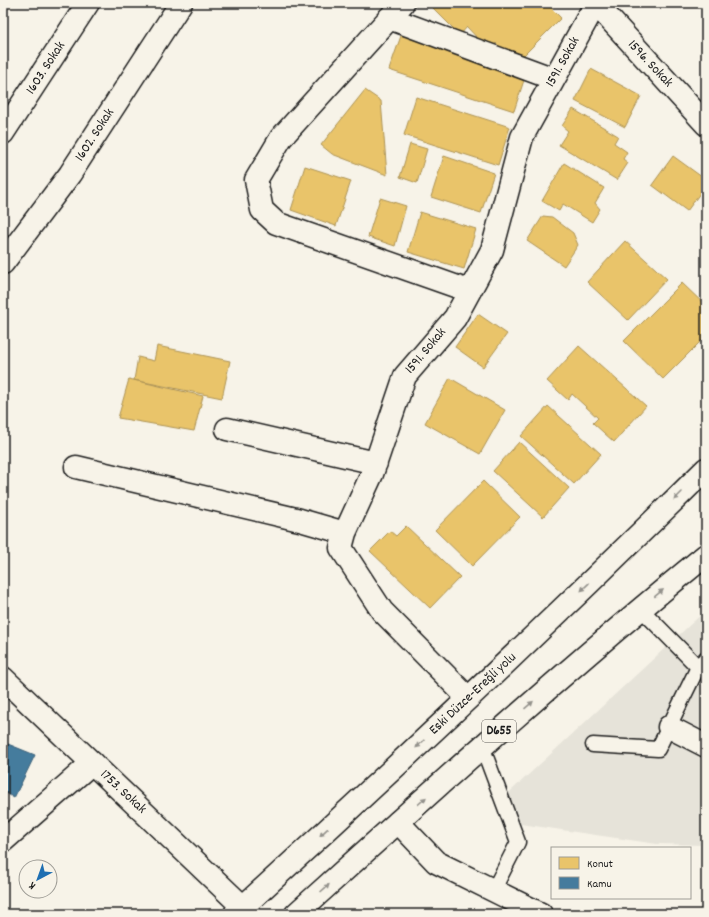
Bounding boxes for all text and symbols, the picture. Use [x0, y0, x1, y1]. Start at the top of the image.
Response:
street label: 1591. Sokak [541, 33, 585, 91]
street label: 1596. Sokak [623, 36, 678, 93]
street label: 1603. Sokak [21, 37, 71, 99]
street label: 1602. Sokak [70, 104, 120, 165]
street label: 1591. Sokak [401, 323, 452, 379]
one-way arrow [673, 491, 683, 501]
one-way arrow [581, 582, 590, 591]
one-way arrow [654, 588, 665, 597]
street label: Eski Düzce-Ereğli yolu [425, 648, 521, 740]
one-way arrow [524, 700, 534, 709]
road number: D655 [482, 720, 516, 742]
one-way arrow [414, 739, 425, 748]
street label: 1753. Sokak [95, 765, 151, 819]
one-way arrow [416, 796, 427, 805]
one-way arrow [319, 827, 329, 837]
legend [551, 847, 691, 899]
text: Konut [587, 856, 614, 873]
north arrow [18, 859, 58, 899]
text: Kamu [587, 876, 612, 893]
text: K [26, 877, 40, 893]
one-way arrow [320, 883, 330, 893]

